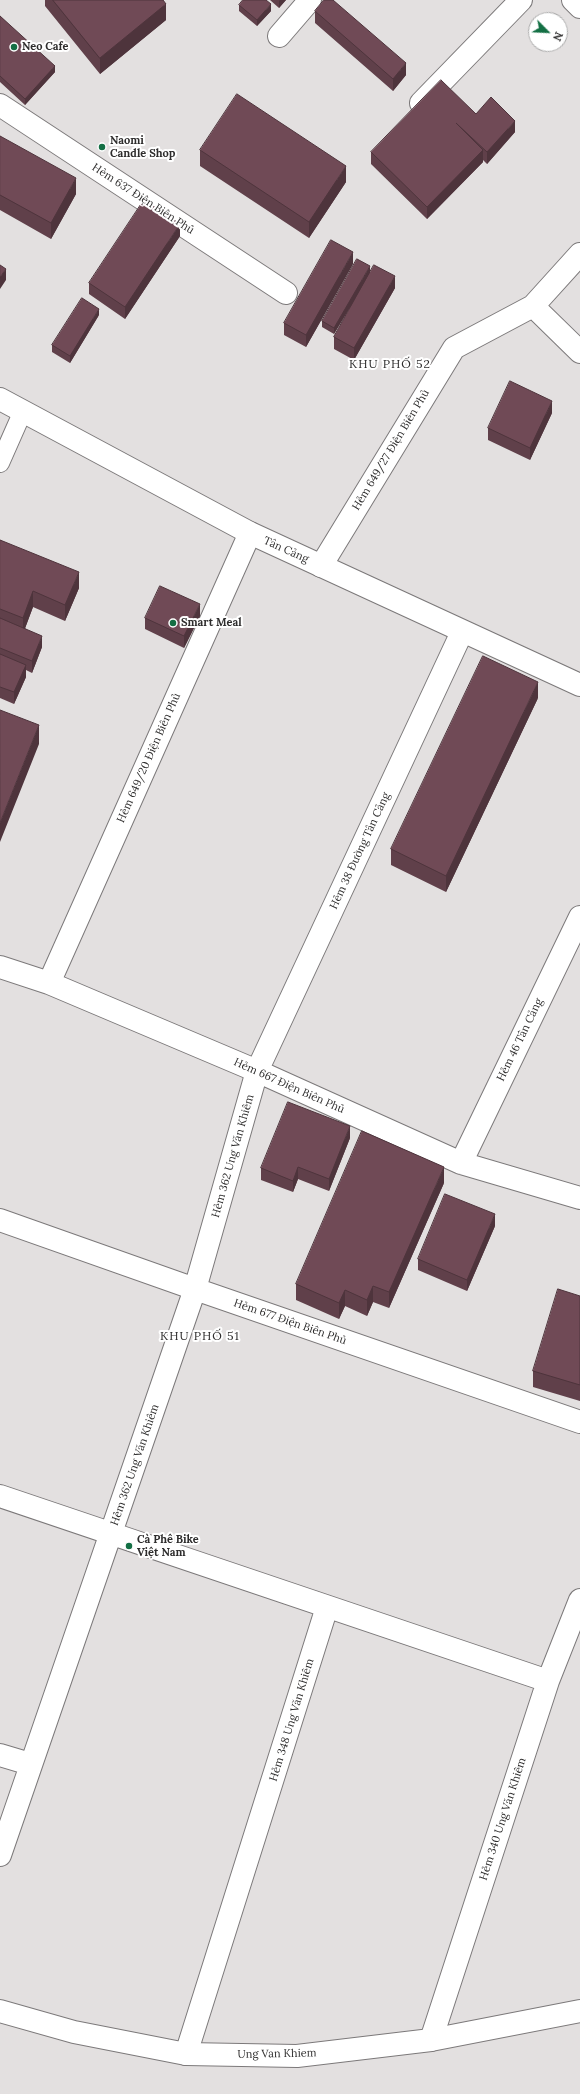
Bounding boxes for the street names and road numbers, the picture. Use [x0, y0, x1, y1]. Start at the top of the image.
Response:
street label: Hẻm 637 Điện Biên Phủ [89, 161, 197, 237]
street label: Hẻm 649/27 Điện Biên Phủ [350, 387, 432, 513]
street label: Tân Cảng [261, 534, 311, 566]
street label: Hẻm 649/20 Điện Biên Phủ [114, 691, 184, 825]
street label: Hẻm 38 Đường Tân Cảng [327, 790, 393, 912]
street label: Hẻm 46 Tân Cảng [494, 996, 546, 1084]
street label: Hẻm 667 Điện Biên Phủ [232, 1056, 346, 1116]
street label: Hẻm 362 Ung Văn Khiêm [209, 1093, 257, 1219]
street label: Hẻm 677 Điện Biên Phủ [232, 1296, 348, 1348]
street label: Hẻm 362 Ung Văn Khiêm [108, 1403, 162, 1527]
street label: Hẻm 348 Ung Văn Khiêm [267, 1657, 317, 1783]
street label: Hẻm 340 Ung Văn Khiêm [477, 1756, 529, 1882]
street label: Ung Van Khiem [237, 2047, 317, 2061]

